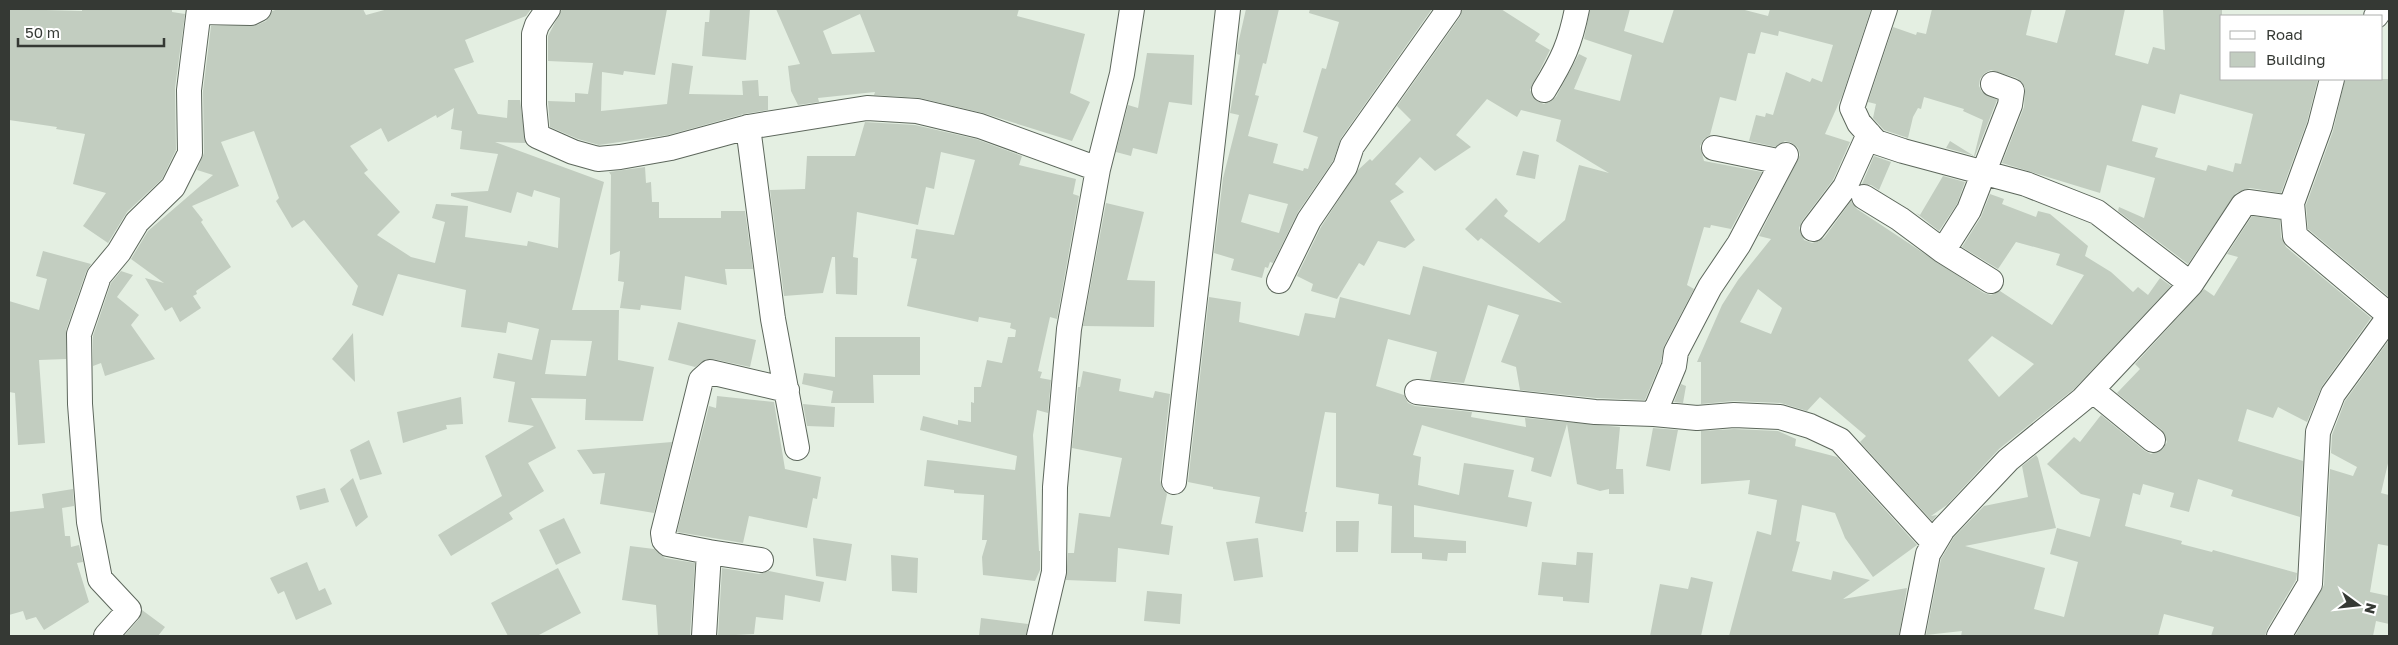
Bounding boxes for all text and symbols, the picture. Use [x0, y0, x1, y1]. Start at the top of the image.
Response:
scale bar [18, 15, 164, 47]
legend [2220, 15, 2383, 80]
text: 50 m [25, 23, 60, 41]
text: Road [2266, 25, 2303, 43]
text: Building [2266, 50, 2326, 68]
north arrow [2333, 580, 2383, 630]
text: N [2361, 601, 2381, 616]

